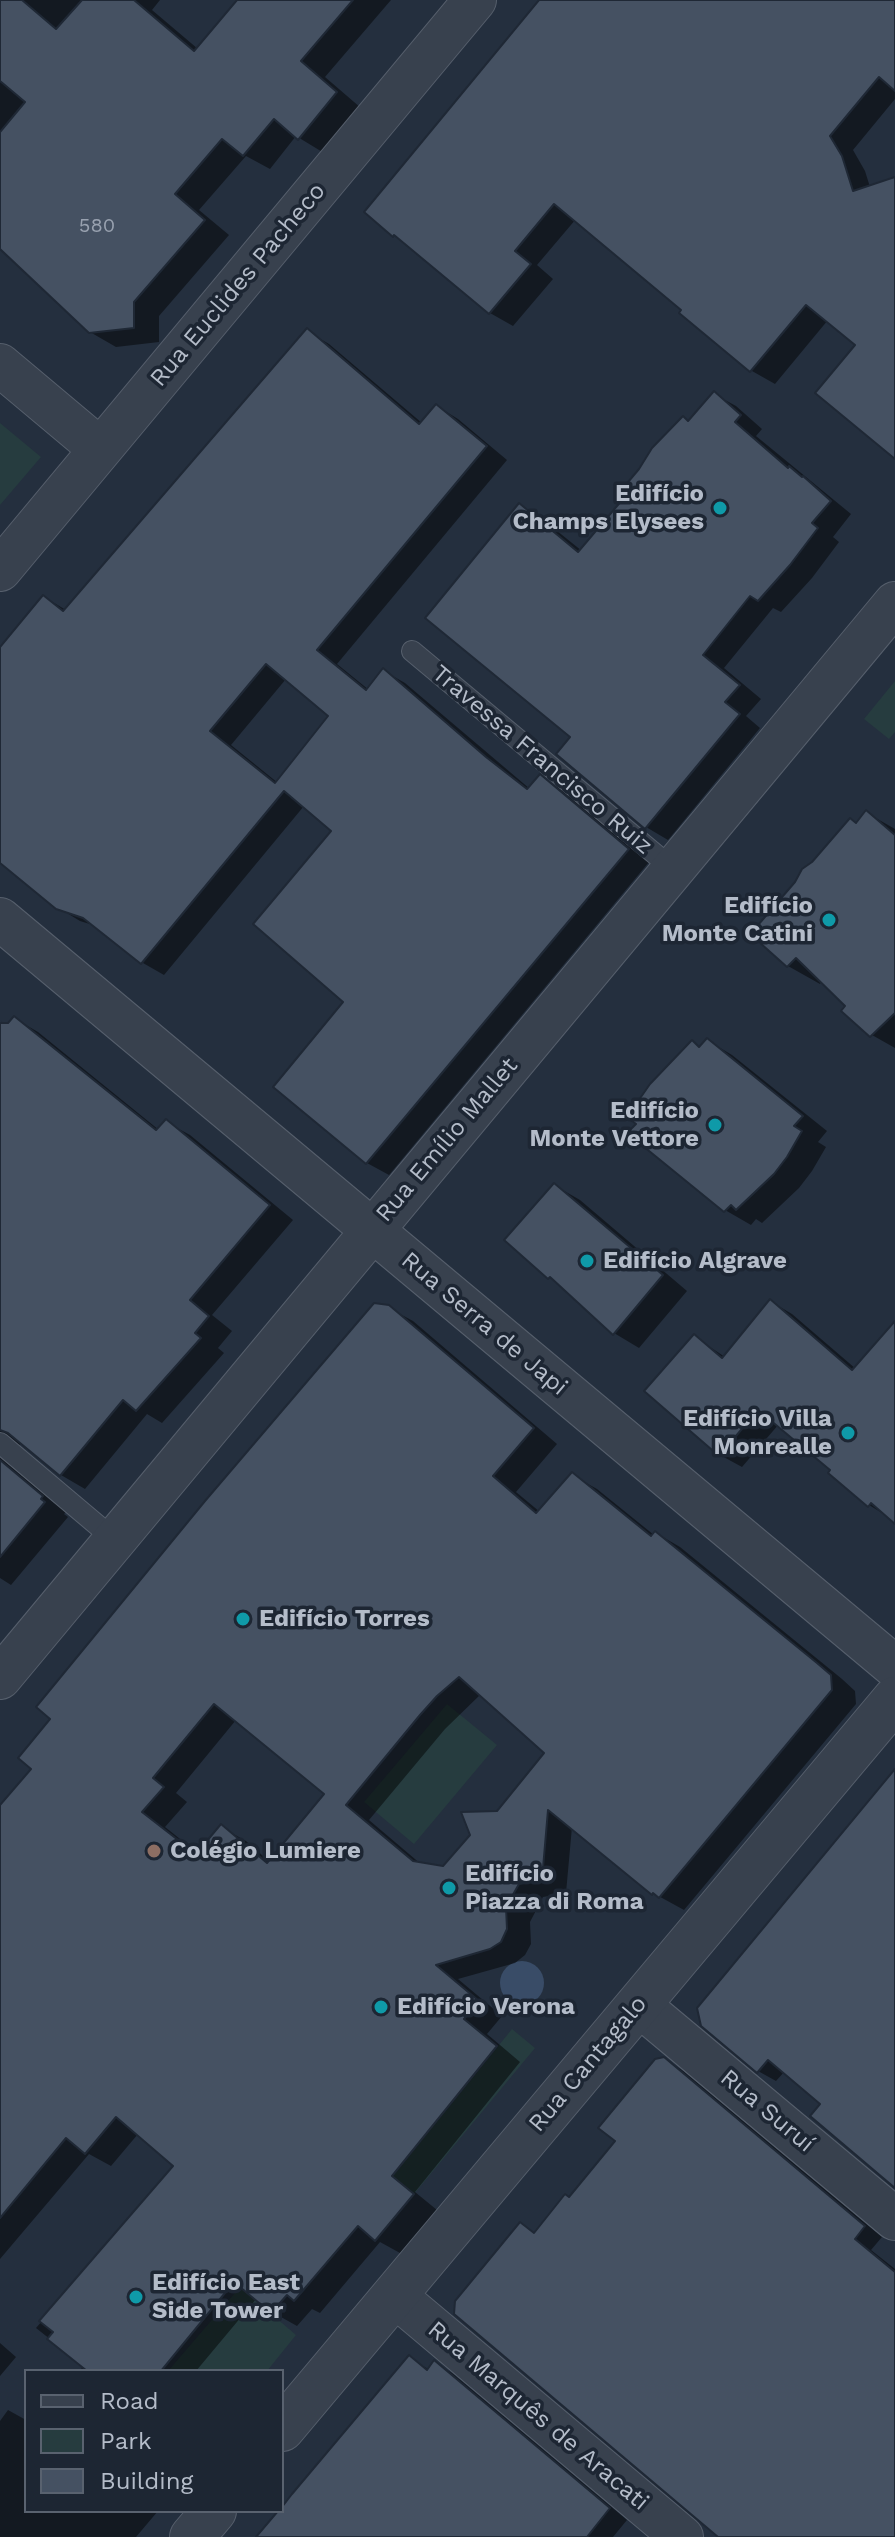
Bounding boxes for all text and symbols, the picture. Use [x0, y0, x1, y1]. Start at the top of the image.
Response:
street label: Rua Euclides Pacheco [144, 177, 332, 393]
house number: 580 [79, 214, 115, 238]
place label: Edifício Champs Elysees [512, 480, 704, 536]
marker: Edifício Champs Elysees [711, 499, 729, 517]
street label: Travessa Francisco Ruiz [426, 659, 658, 861]
place label: Edifício Monte Catini [662, 892, 813, 948]
marker: Edifício Monte Catini [820, 911, 838, 929]
street label: Rua Emílio Mallet [370, 1052, 524, 1228]
place label: Edifício Monte Vettore [530, 1097, 699, 1153]
marker: Edifício Monte Vettore [706, 1116, 724, 1134]
street label: Rua Serra de Japi [395, 1246, 573, 1402]
place label: Edifício Algrave [603, 1247, 787, 1275]
marker: Edifício Algrave [578, 1252, 596, 1270]
place label: Edifício Villa Monrealle [683, 1405, 832, 1461]
marker: Edifício Villa Monrealle [839, 1424, 857, 1442]
place label: Edifício Torres [259, 1605, 430, 1633]
marker: Edifício Torres [234, 1610, 252, 1628]
place label: Colégio Lumiere [170, 1837, 361, 1865]
marker: Colégio Lumiere [145, 1842, 163, 1860]
place label: Edifício Piazza di Roma [465, 1860, 644, 1916]
marker: Edifício Piazza di Roma [440, 1879, 458, 1897]
street label: Rua Cantagalo [523, 1990, 653, 2138]
place label: Edifício Verona [397, 1993, 575, 2021]
marker: Edifício Verona [372, 1998, 390, 2016]
street label: Rua Suruí [714, 2064, 820, 2158]
place label: Edifício East Side Tower [152, 2269, 300, 2325]
marker: Edifício East Side Tower [127, 2288, 145, 2306]
street label: Rua Marquês de Aracati [422, 2315, 654, 2517]
legend [24, 2369, 284, 2513]
text: Road [100, 2387, 159, 2415]
text: Park [100, 2427, 152, 2455]
text: Building [100, 2467, 193, 2495]

